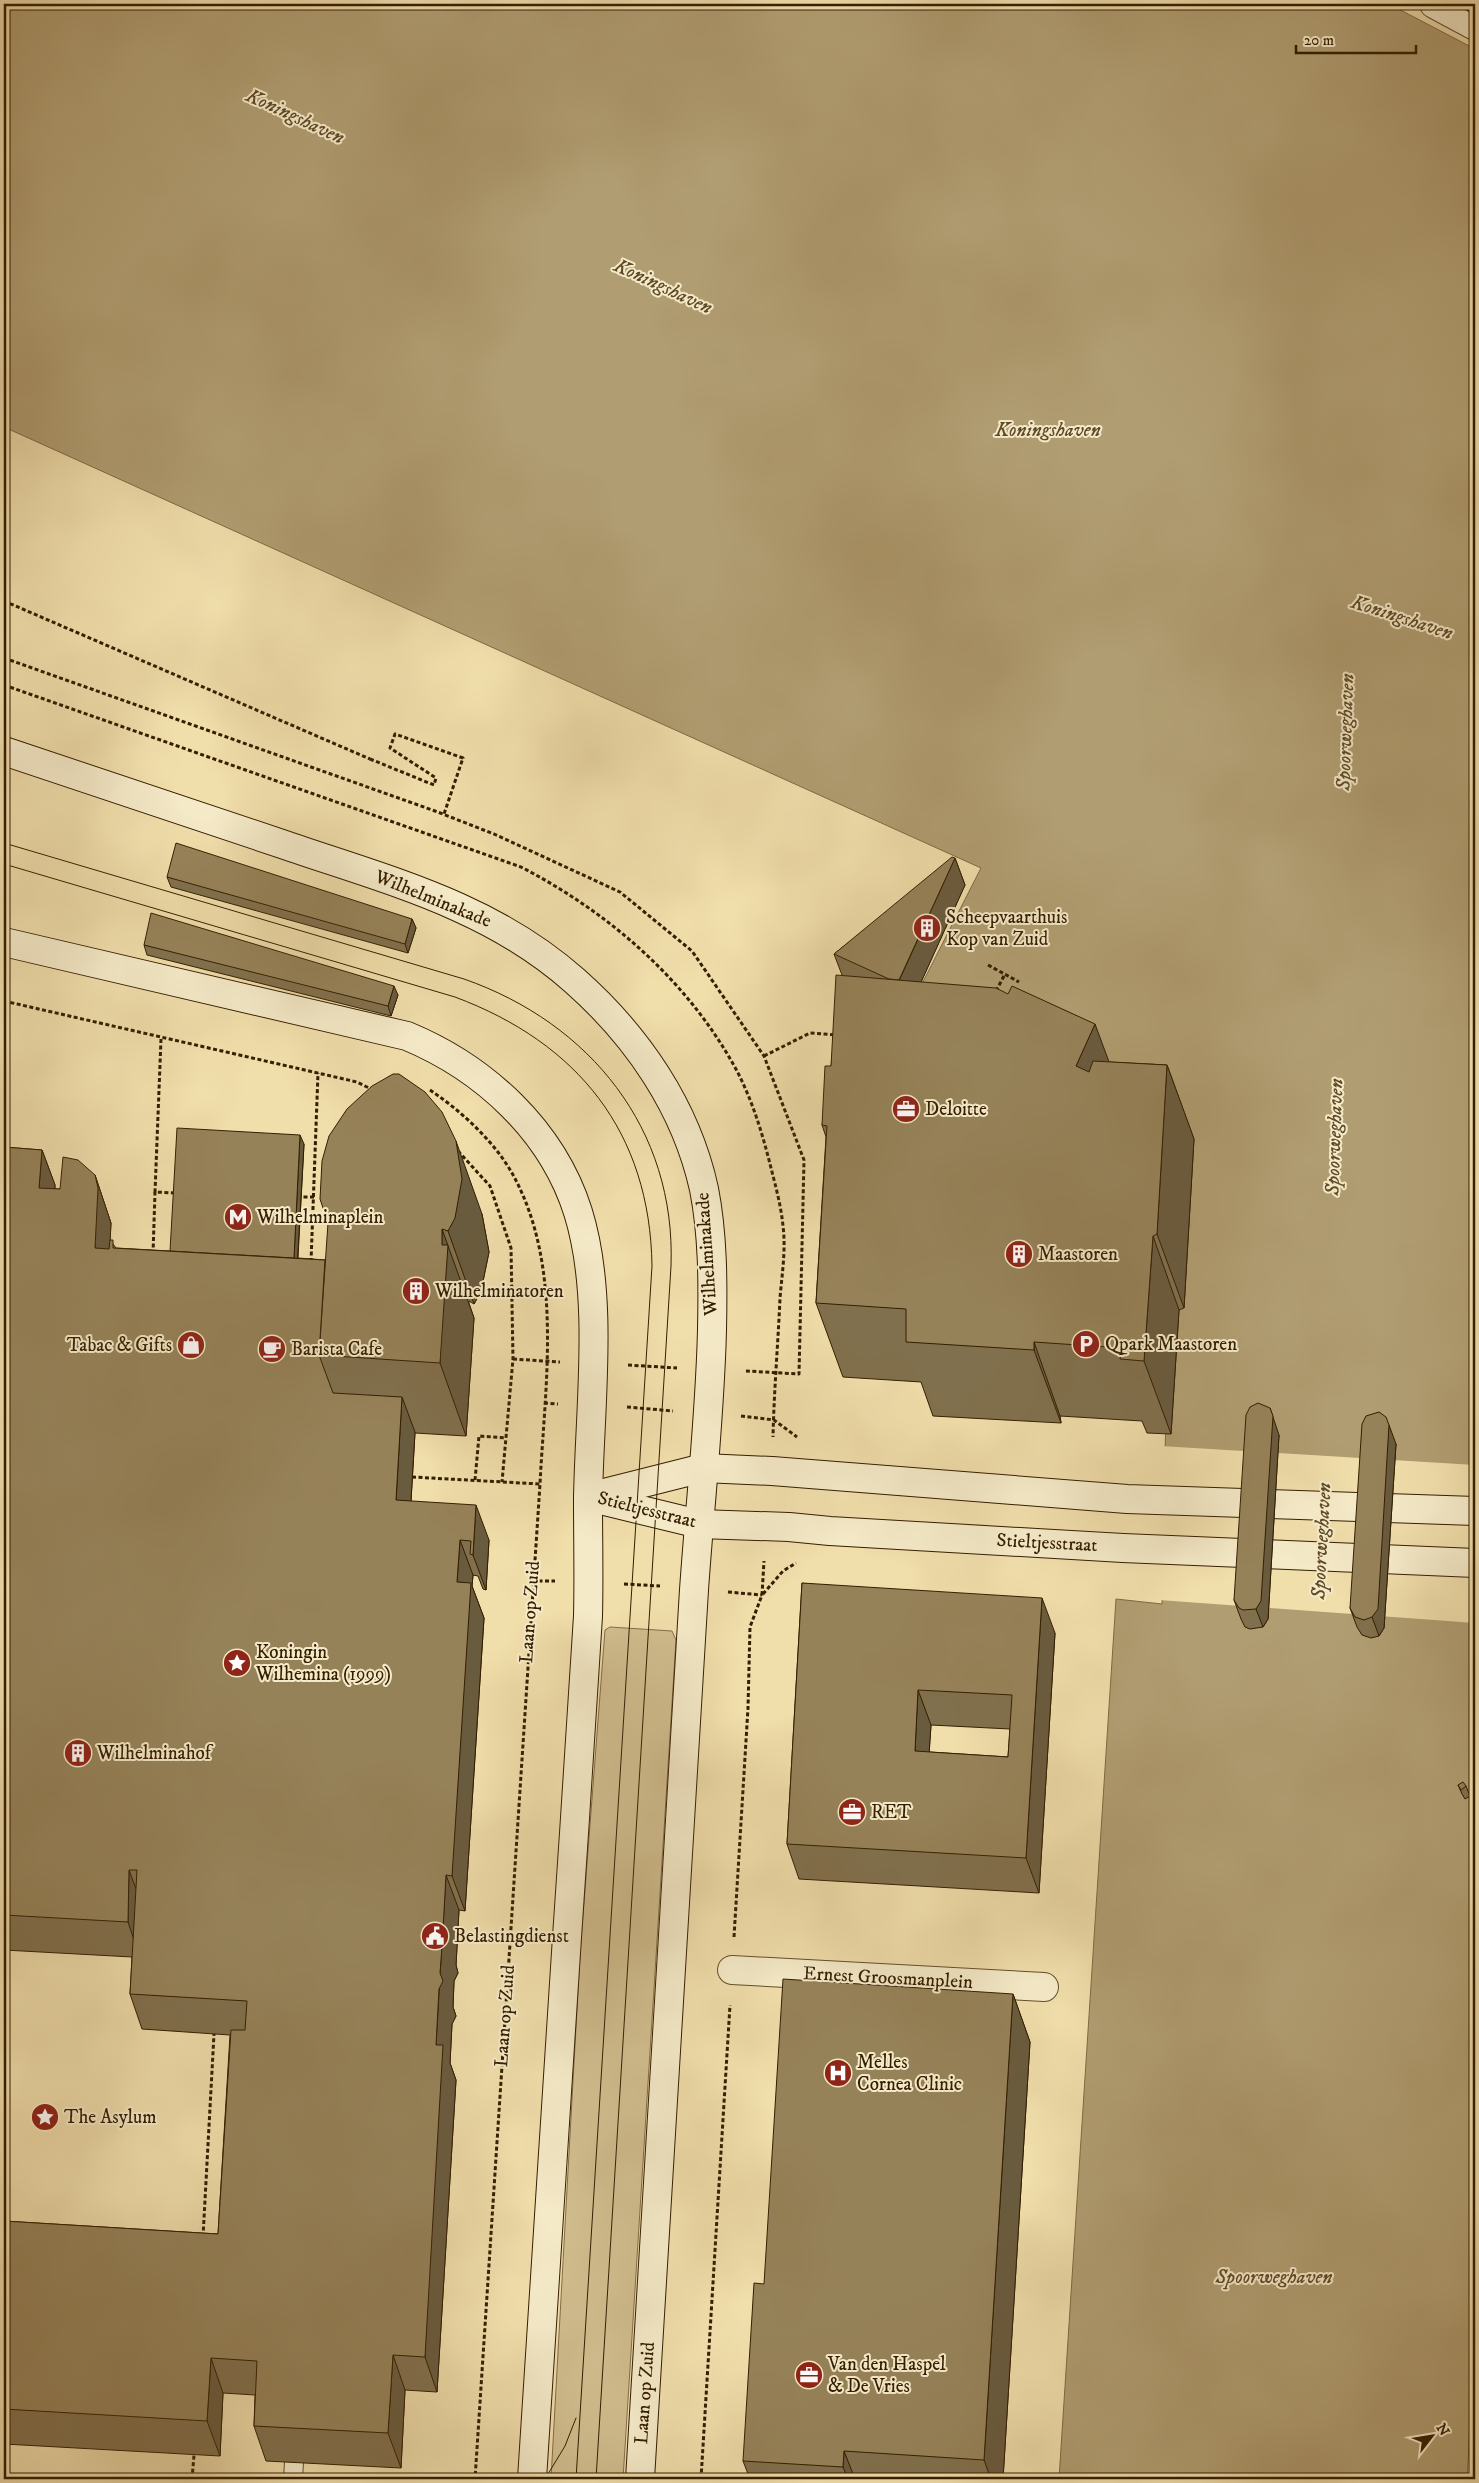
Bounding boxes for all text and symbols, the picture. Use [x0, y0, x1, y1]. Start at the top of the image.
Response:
scale bar [1296, 22, 1416, 54]
text: 20 m [1304, 31, 1334, 50]
water label: Koningshaven [241, 83, 348, 151]
water label: Koningshaven [609, 253, 716, 321]
water label: Koningshaven [994, 418, 1101, 443]
water label: Koningshaven [1347, 589, 1456, 646]
water label: Spoorweghaven [1331, 673, 1361, 792]
street label: Wilhelminakade [371, 865, 495, 933]
place label: Scheepvaarthuis Kop van Zuid [946, 906, 1067, 951]
building icon: Scheepvaarthuis Kop van Zuid [912, 913, 942, 943]
water label: Spoorweghaven [1320, 1078, 1350, 1197]
office icon: Deloitte [891, 1094, 921, 1124]
place label: Deloitte [925, 1098, 987, 1121]
street label: Wilhelminakade [691, 1191, 723, 1317]
metro station icon: Wilhelminaplein [223, 1202, 253, 1232]
place label: Wilhelminaplein [256, 1206, 383, 1229]
building icon: Maastoren [1004, 1239, 1034, 1269]
place label: Maastoren [1038, 1243, 1118, 1266]
building icon: Wilhelminatoren [401, 1276, 431, 1306]
place label: Wilhelminatoren [434, 1280, 564, 1303]
parking icon: Qpark Maastoren [1071, 1329, 1101, 1359]
shop icon: Tabac & Gifts [176, 1330, 206, 1360]
place label: Qpark Maastoren [1105, 1333, 1237, 1356]
place label: Tabac & Gifts [67, 1334, 172, 1357]
cafe icon: Barista Cafe [257, 1334, 287, 1364]
place label: Barista Cafe [291, 1338, 382, 1361]
water label: Spoorweghaven [1306, 1482, 1338, 1601]
street label: Stieltjesstraat [595, 1487, 699, 1533]
street label: Stieltjesstraat [996, 1529, 1098, 1557]
street label: Laan op Zuid [515, 1560, 545, 1664]
place label: Koningin Wilhemina (1999) [255, 1641, 391, 1686]
place icon: Koningin Wilhemina (1999) [222, 1648, 252, 1678]
building icon: Wilhelminahof [63, 1738, 93, 1768]
place label: Wilhelminahof [96, 1742, 214, 1765]
office icon: RET [837, 1797, 867, 1827]
place label: RET [871, 1801, 912, 1824]
public building icon: Belastingdienst [420, 1921, 450, 1951]
place label: Belastingdienst [454, 1925, 569, 1948]
street label: Ernest Groosmanplein [803, 1962, 974, 1994]
street label: Laan op Zuid [490, 1964, 520, 2068]
place label: Melles Cornea Clinic [857, 2051, 962, 2096]
hospital icon: Melles Cornea Clinic [823, 2058, 853, 2088]
place icon: The Asylum [30, 2102, 60, 2132]
place label: The Asylum [64, 2106, 156, 2129]
water label: Spoorweghaven [1214, 2265, 1333, 2290]
street label: Laan op Zuid [630, 2341, 660, 2445]
place label: Van den Haspel & De Vries [827, 2353, 946, 2398]
office icon: Van den Haspel & De Vries [794, 2360, 824, 2390]
north arrow [1406, 2410, 1456, 2460]
text: N [1432, 2420, 1453, 2440]

